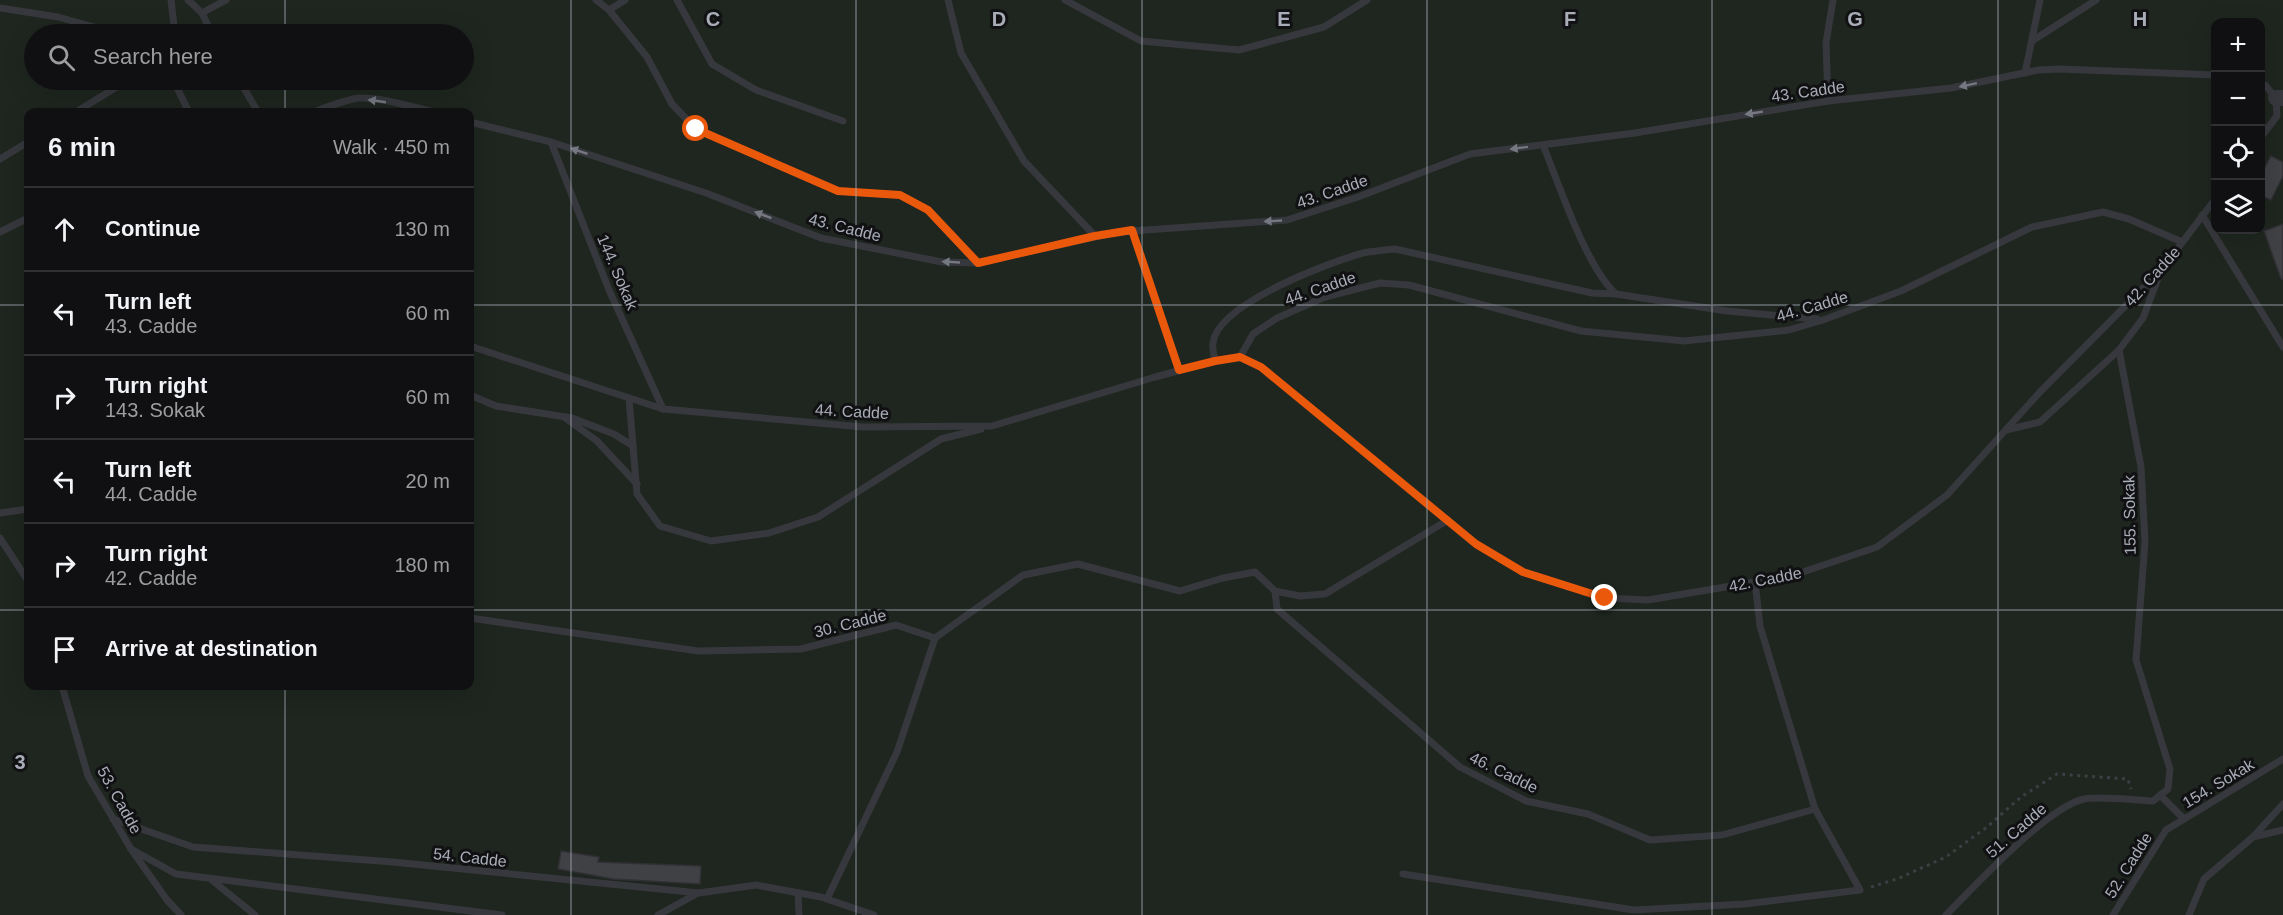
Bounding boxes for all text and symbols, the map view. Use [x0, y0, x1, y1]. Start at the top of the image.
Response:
text: C [706, 8, 720, 30]
text: D [992, 8, 1006, 30]
text: E [1277, 8, 1291, 30]
text: F [1564, 8, 1576, 30]
text: G [1847, 8, 1863, 30]
text: H [2133, 8, 2147, 30]
map controls [2211, 18, 2265, 234]
button: + [2211, 18, 2265, 72]
search box [24, 24, 474, 90]
icon: search [45, 41, 78, 74]
text: Search here [93, 44, 213, 69]
button: − [2211, 72, 2265, 126]
street label: 43. Cadde [1770, 78, 1846, 105]
one-way arrow [1958, 81, 1977, 90]
one-way arrow [367, 96, 386, 105]
one-way arrow [1744, 109, 1763, 118]
route start [682, 115, 708, 141]
button: locate [2211, 126, 2265, 180]
text: 6 min [48, 132, 116, 162]
text: Walk · 450 m [333, 136, 450, 158]
one-way arrow [1510, 143, 1529, 153]
one-way arrow [570, 146, 588, 156]
street label: 43. Cadde [1294, 171, 1370, 212]
button: layers [2211, 180, 2265, 234]
one-way arrow [754, 210, 772, 219]
street label: 43. Cadde [807, 210, 883, 245]
icon: ahead [48, 213, 81, 246]
text: Continue [105, 216, 200, 241]
one-way arrow [1264, 216, 1283, 225]
text: 130 m [394, 218, 450, 240]
street label: 144. Sokak [594, 232, 641, 313]
street label: 42. Cadde [2121, 243, 2183, 309]
one-way arrow [942, 258, 961, 267]
street label: 44. Cadde [1282, 268, 1358, 309]
street label: 44. Cadde [1774, 288, 1850, 325]
text: Turn left [105, 289, 191, 314]
icon: left [48, 297, 81, 330]
text: 60 m [406, 302, 450, 324]
text: 43. Cadde [105, 315, 197, 337]
text: Turn right [105, 373, 207, 398]
icon: right [48, 381, 81, 414]
text: 60 m [406, 386, 450, 408]
text: 143. Sokak [105, 399, 205, 421]
street label: 44. Cadde [815, 401, 889, 422]
text: Turn left [105, 457, 191, 482]
icon: left [48, 465, 81, 498]
text: 20 m [406, 470, 450, 492]
street label: 155. Sokak [2120, 474, 2139, 555]
text: 44. Cadde [105, 483, 197, 505]
text: Turn right [105, 541, 207, 566]
icon: right [48, 549, 81, 582]
text: 180 m [394, 554, 450, 576]
street label: 42. Cadde [1727, 564, 1803, 595]
text: 42. Cadde [105, 567, 197, 589]
route end [1591, 584, 1617, 610]
street label: 30. Cadde [812, 606, 888, 641]
icon: arrive [48, 633, 81, 666]
text: Arrive at destination [105, 636, 318, 661]
street label: 46. Cadde [1467, 749, 1541, 796]
text: 3 [14, 751, 26, 773]
street label: 154. Sokak [2180, 755, 2258, 811]
street label: 53. Cadde [94, 764, 145, 837]
street label: 51. Cadde [1983, 800, 2050, 861]
street label: 52. Cadde [2102, 829, 2155, 901]
street label: 54. Cadde [432, 845, 508, 870]

